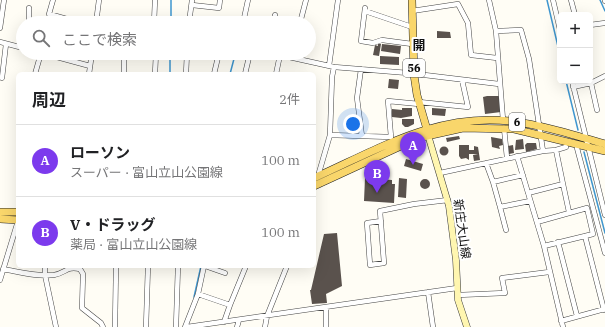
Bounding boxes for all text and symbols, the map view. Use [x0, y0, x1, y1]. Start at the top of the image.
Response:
map controls [557, 12, 593, 84]
button: + [557, 12, 593, 48]
search box [16, 16, 316, 60]
icon: search [30, 27, 52, 49]
text: ここで検索 [62, 30, 137, 49]
district label: 開 [412, 37, 426, 54]
button: − [557, 48, 593, 84]
road number: 56 [403, 59, 425, 77]
text: 周辺 [32, 89, 66, 111]
text: 2件 [279, 91, 300, 108]
road number: 6 [509, 113, 525, 131]
your location [343, 114, 363, 134]
pin: A [400, 132, 426, 165]
text: ローソン [70, 143, 130, 162]
text: A [40, 152, 50, 169]
text: 100 m [261, 152, 300, 169]
pin: B [364, 160, 390, 193]
text: スーパー · 富山立山公園線 [70, 164, 223, 181]
street label: 新庄大山線 [451, 198, 474, 260]
text: V・ドラッグ [70, 215, 155, 234]
text: B [40, 224, 50, 241]
text: 100 m [261, 224, 300, 241]
text: 薬局 · 富山立山公園線 [70, 236, 197, 253]

